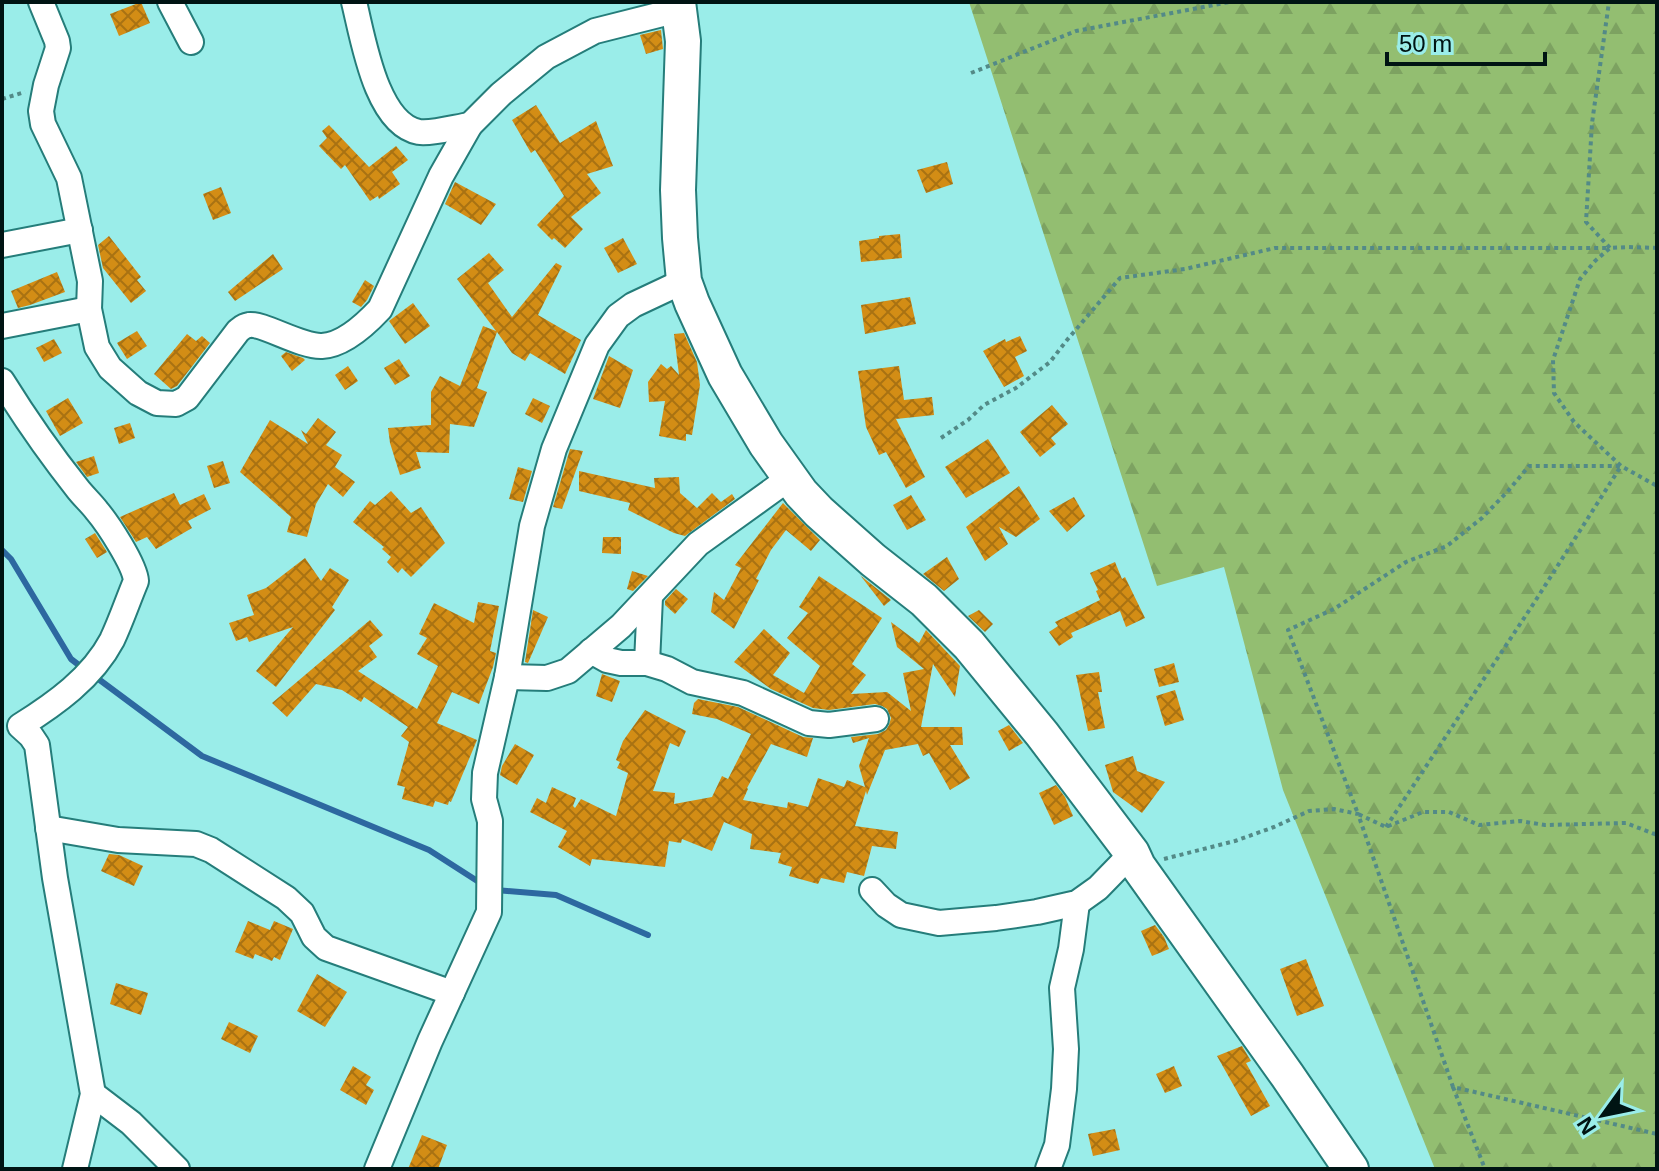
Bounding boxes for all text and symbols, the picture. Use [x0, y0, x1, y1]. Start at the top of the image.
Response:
scale bar [1387, 16, 1545, 66]
text: 50 m [1399, 30, 1452, 57]
north arrow [1563, 1075, 1643, 1155]
text: N [1572, 1112, 1601, 1139]

